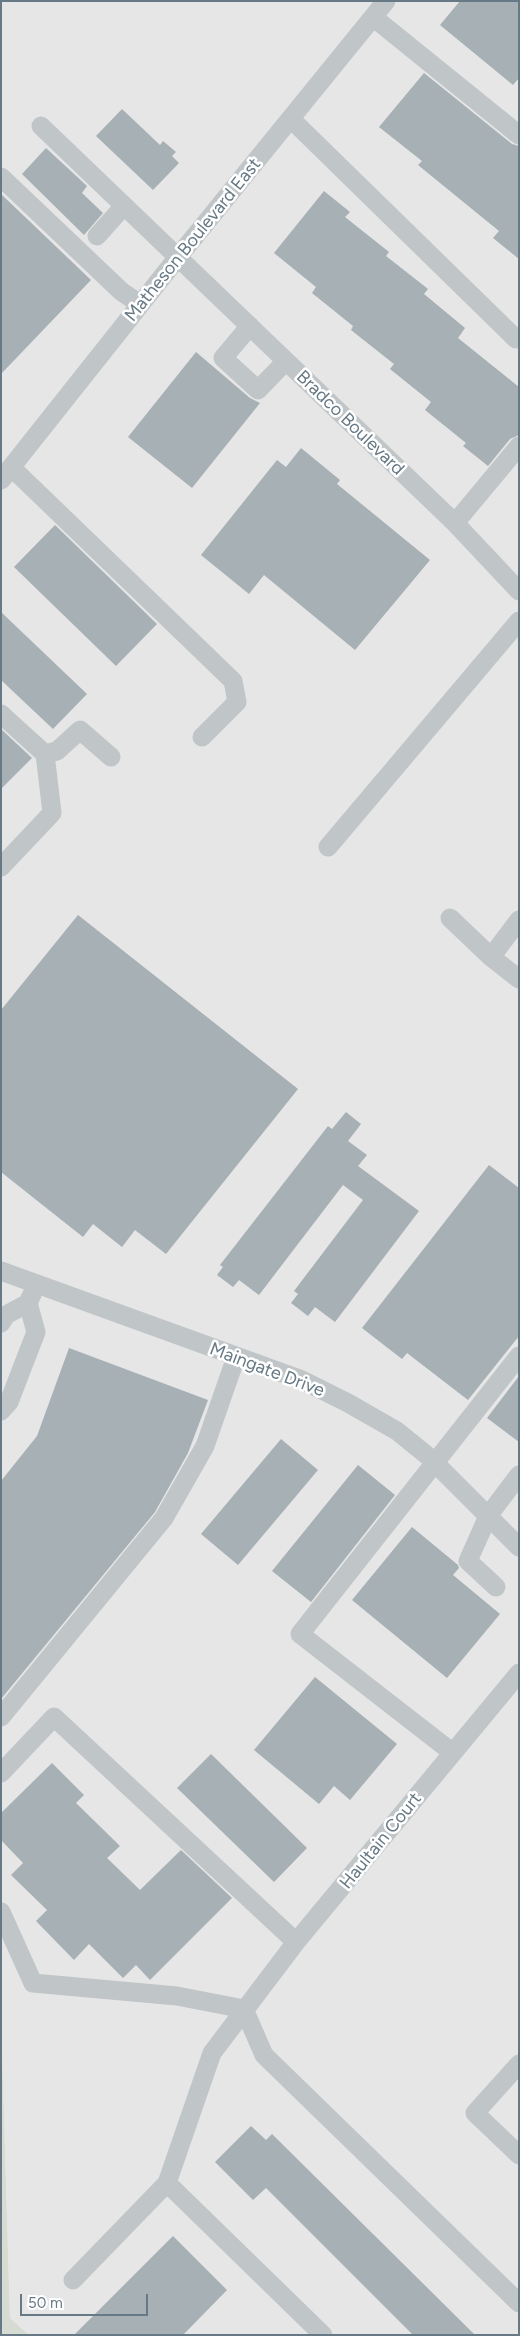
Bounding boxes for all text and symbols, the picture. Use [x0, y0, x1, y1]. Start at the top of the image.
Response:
street label: Matheson Boulevard East [120, 154, 266, 326]
street label: Bradco Boulevard [292, 366, 408, 480]
street label: Maingate Drive [207, 1338, 327, 1402]
street label: Haultain Court [336, 1788, 426, 1894]
scale bar [22, 2284, 150, 2316]
text: 50 m [28, 2294, 63, 2312]

